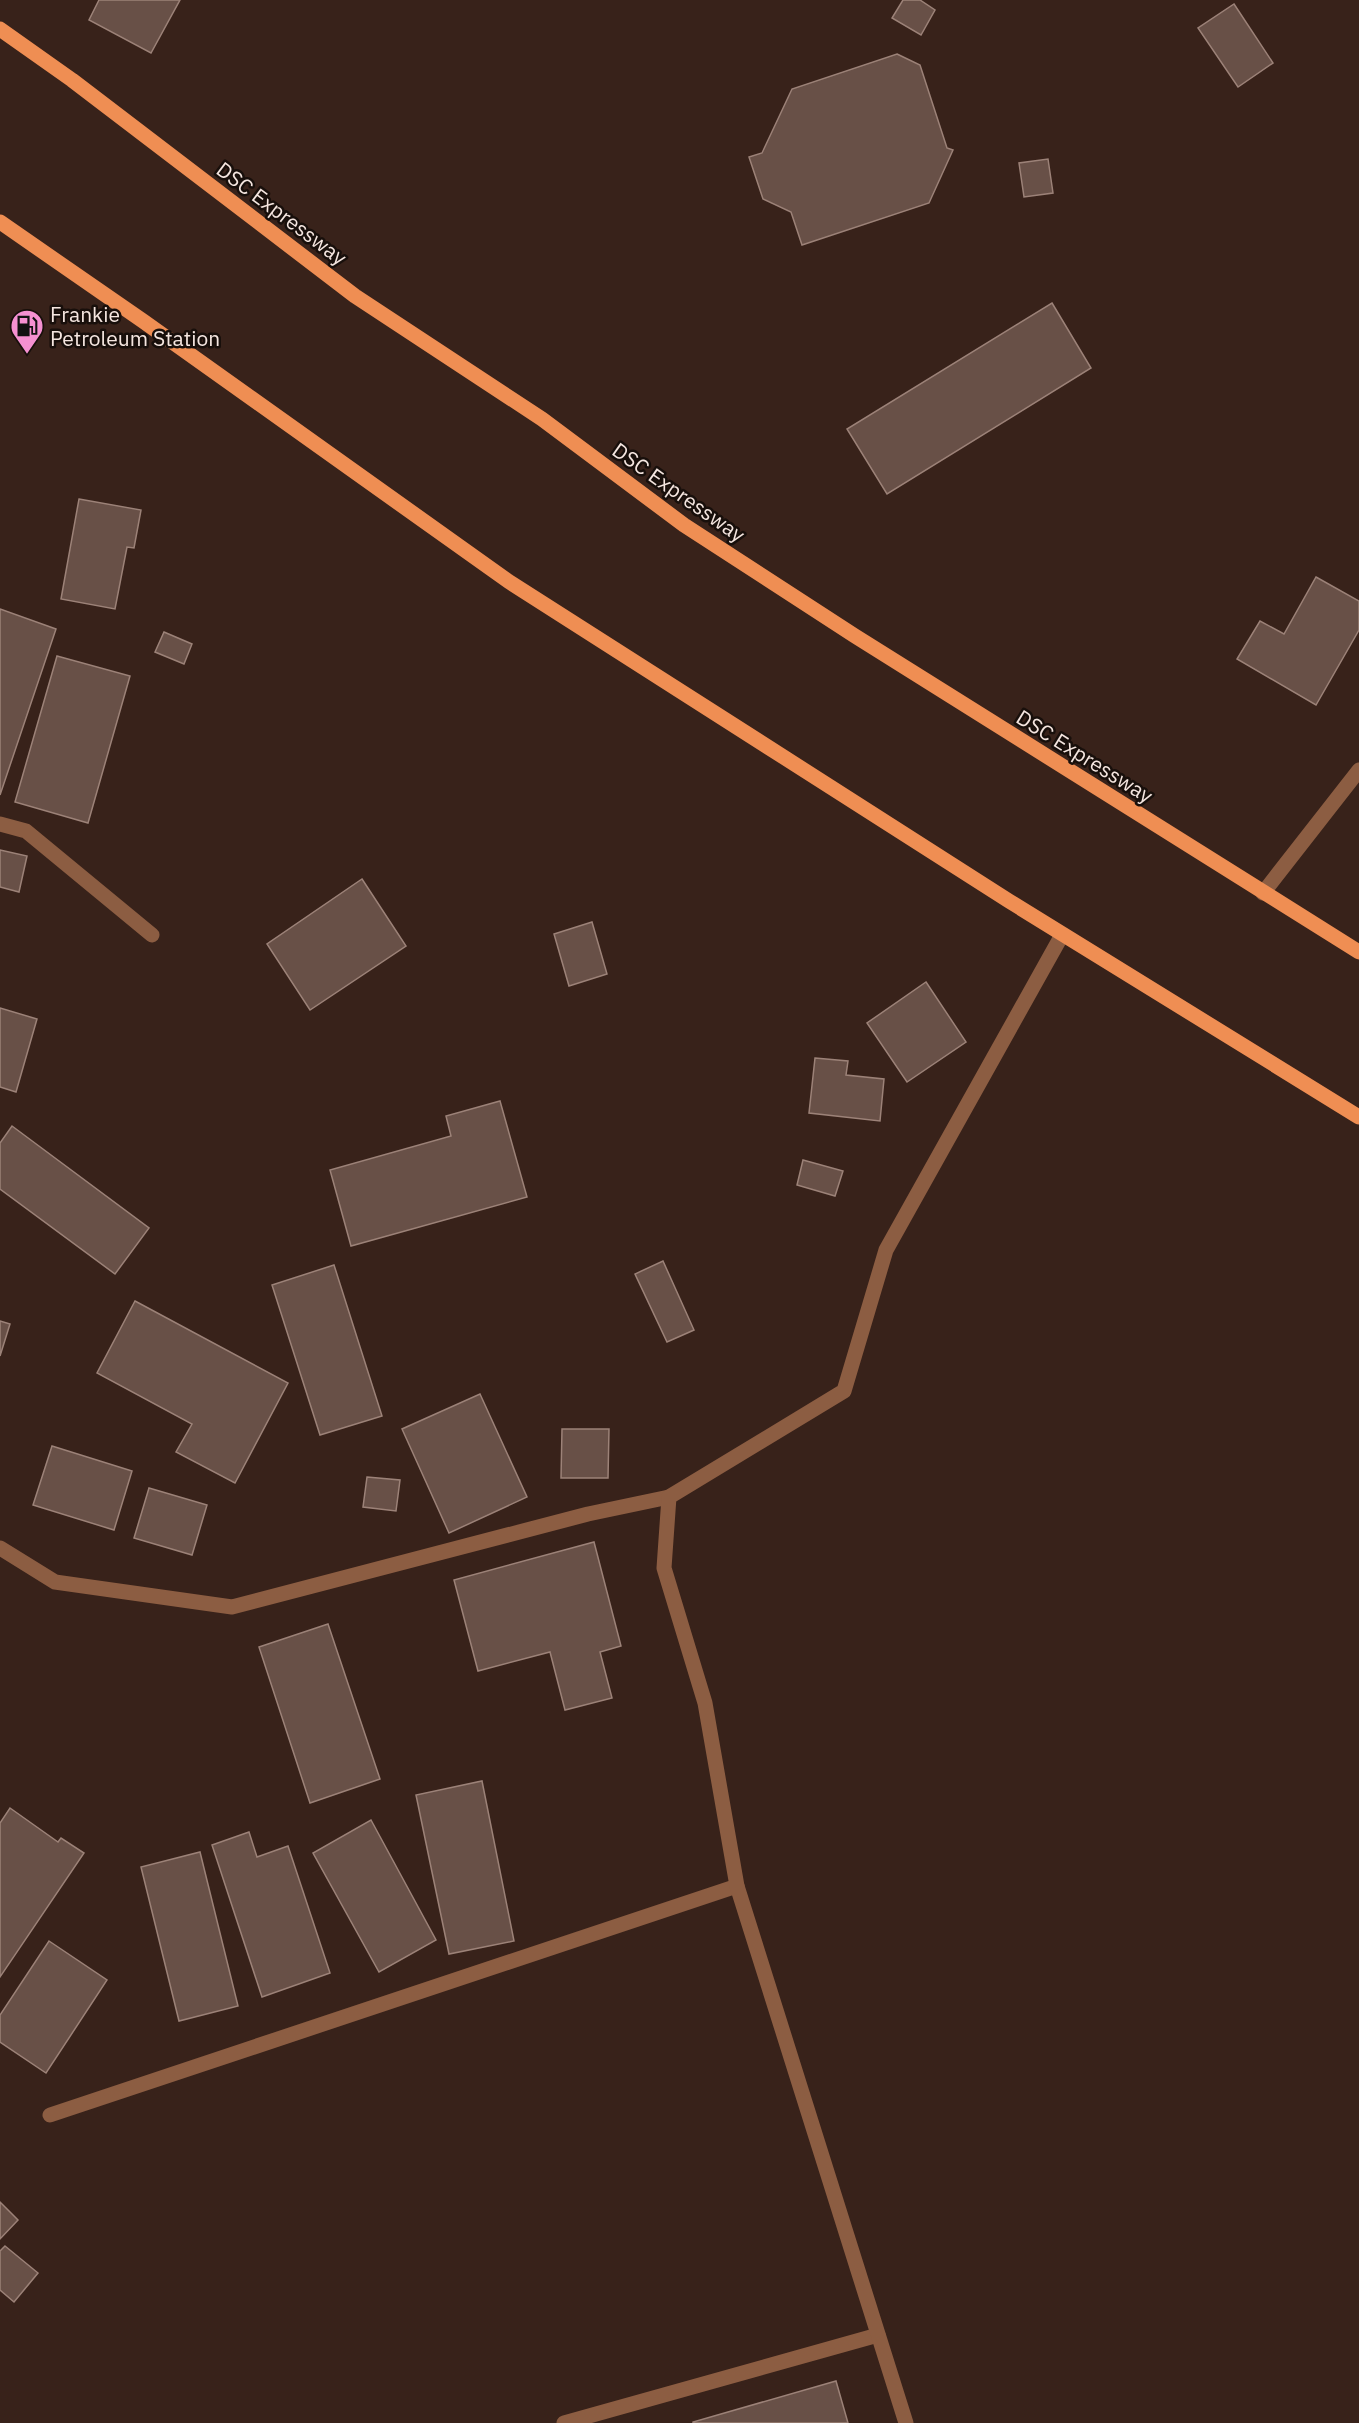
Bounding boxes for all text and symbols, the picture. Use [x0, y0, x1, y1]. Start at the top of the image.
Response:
street label: DSC Expressway [211, 155, 353, 271]
place label: Frankie Petroleum Station [50, 300, 220, 352]
fuel station icon: Frankie Petroleum Station [9, 308, 45, 355]
street label: DSC Expressway [607, 436, 751, 549]
street label: DSC Expressway [1011, 703, 1159, 810]

